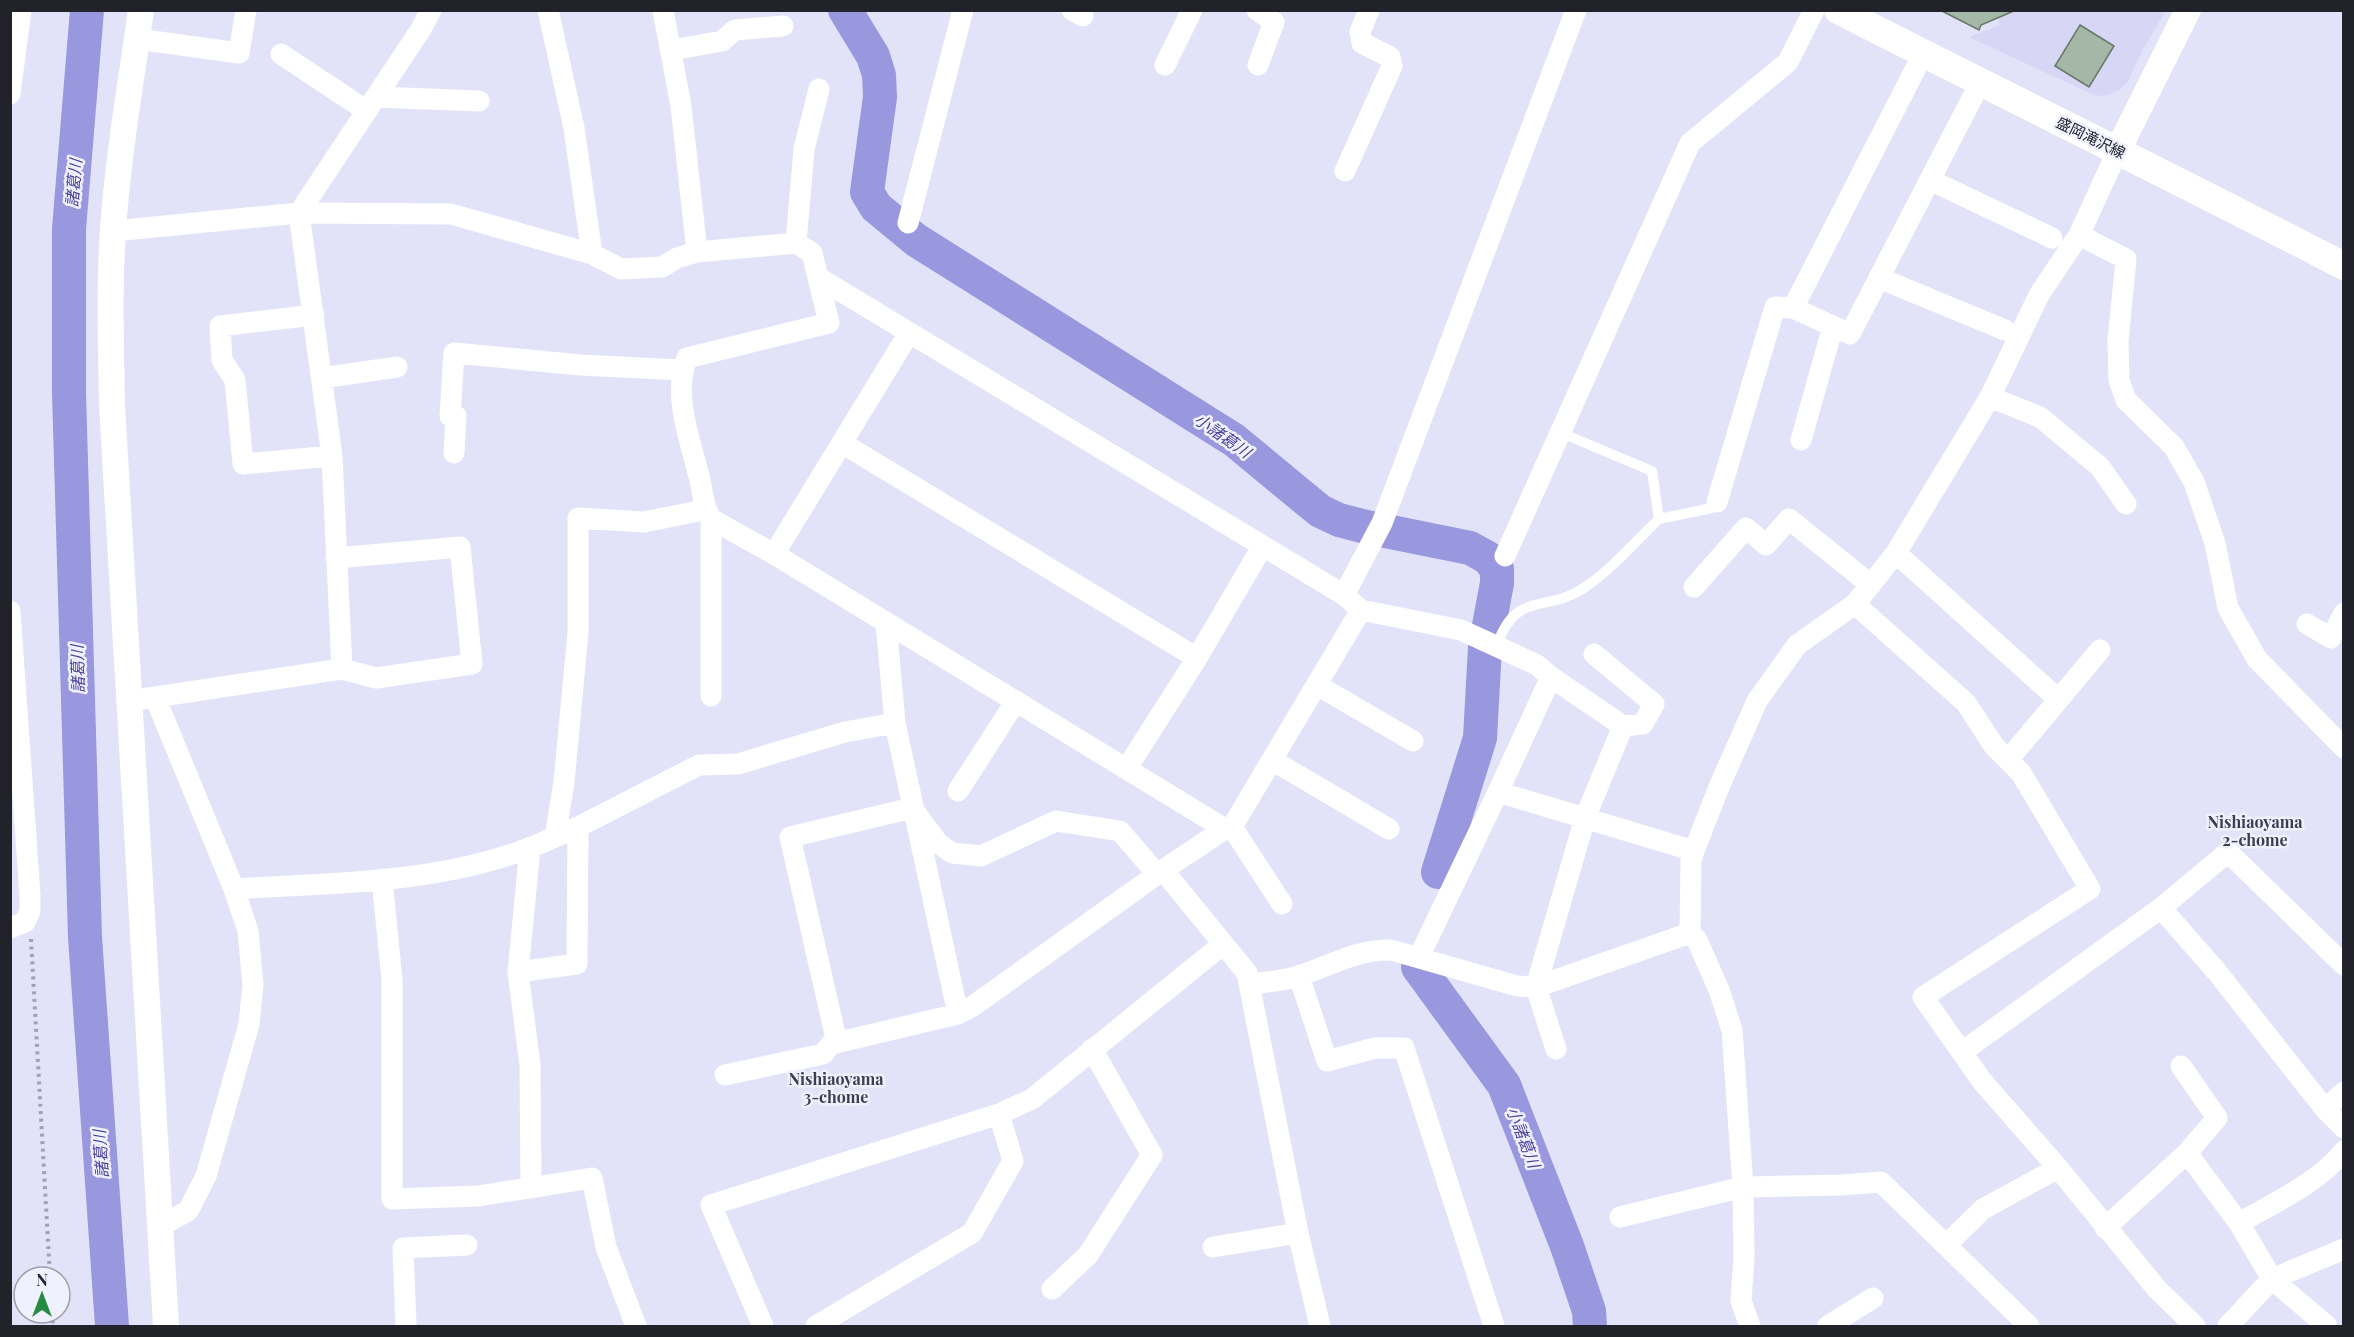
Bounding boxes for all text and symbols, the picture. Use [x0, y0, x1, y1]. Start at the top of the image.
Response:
street label: 盛岡滝沢線 [2053, 112, 2129, 162]
water label: 諸葛川 [60, 156, 86, 208]
water label: 小諸葛川 [1191, 408, 1257, 463]
water label: 諸葛川 [66, 643, 88, 693]
district label: Nishiaoyama 2-chome [2208, 811, 2303, 850]
district label: Nishiaoyama 3-chome [789, 1068, 884, 1107]
water label: 小諸葛川 [1503, 1103, 1546, 1172]
water label: 諸葛川 [88, 1127, 112, 1179]
north arrow [12, 1265, 72, 1325]
text: N [36, 1269, 48, 1290]

